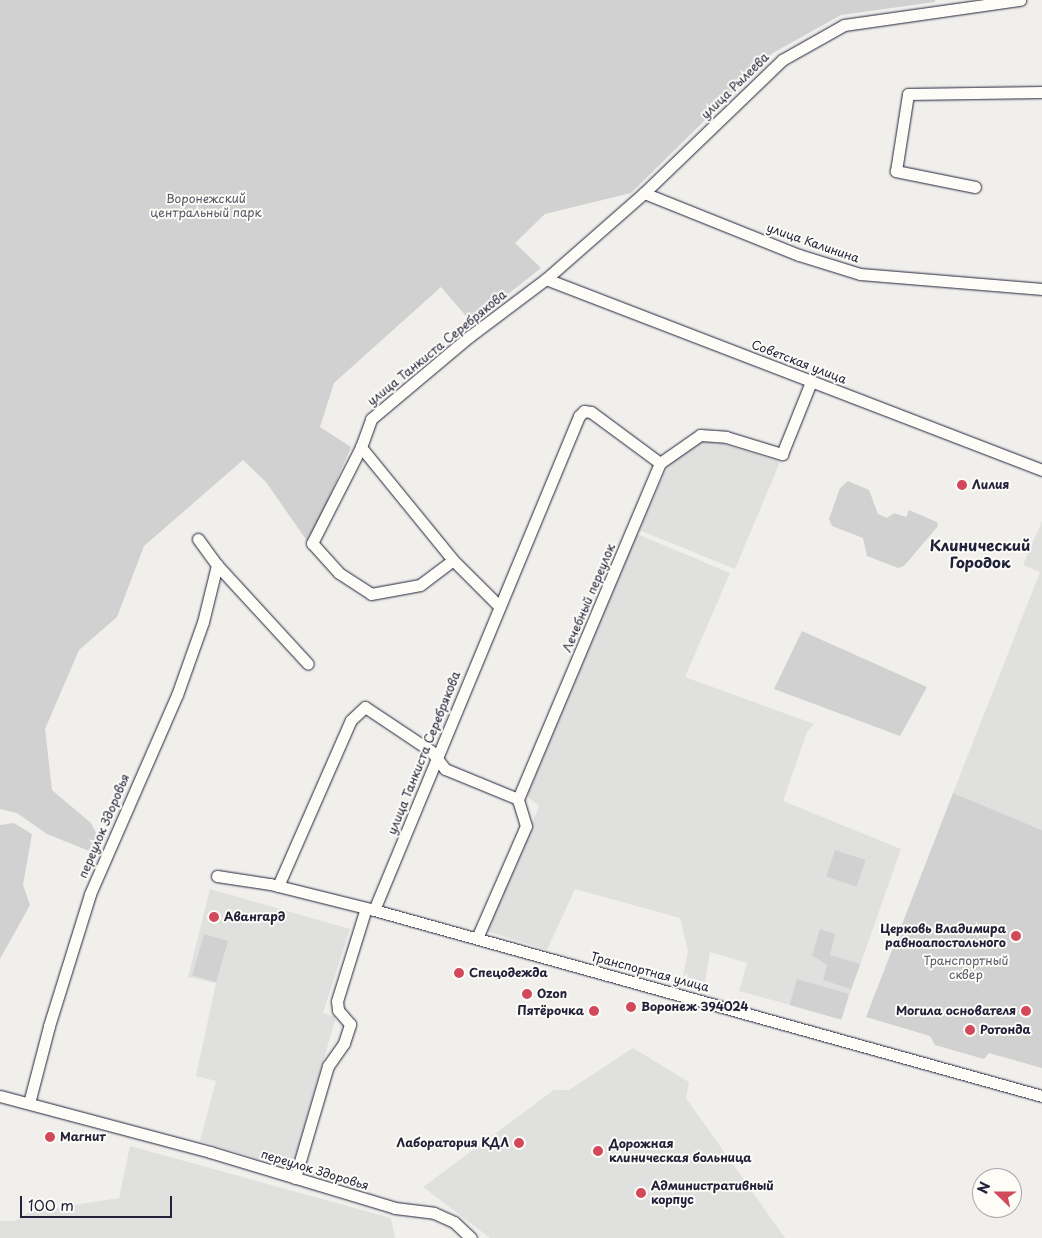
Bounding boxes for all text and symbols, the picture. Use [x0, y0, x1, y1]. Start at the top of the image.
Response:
street label: улица Рылеева [698, 50, 772, 122]
park label: Воронежский центральный парк [150, 192, 262, 220]
street label: улица Калинина [765, 220, 861, 266]
street label: улица Танкиста Серебрякова [364, 287, 510, 409]
street label: Советская улица [749, 337, 849, 387]
place label: Лилия [972, 478, 1009, 492]
marker: Лилия [956, 479, 968, 491]
district label: Клинический Городок [930, 535, 1030, 570]
street label: Лечебный переулок [560, 542, 618, 654]
street label: улица Танкиста Серебрякова [385, 669, 463, 837]
street label: переулок Здоровья [75, 772, 133, 880]
place label: Авангард [224, 910, 285, 924]
marker: Авангард [208, 911, 220, 923]
place label: Церковь Владимира равноапостольного [880, 922, 1006, 950]
marker: Церковь Владимира равноапостольного [1010, 930, 1022, 942]
street label: Транспортная улица [589, 949, 711, 995]
park label: Транспортный сквер [923, 954, 1009, 982]
place label: Спецодежда [469, 966, 548, 980]
marker: Спецодежда [453, 967, 465, 979]
place label: Ozon [537, 987, 567, 1001]
marker: Ozon [521, 988, 533, 1000]
place label: Воронеж 394024 [641, 1000, 749, 1014]
marker: Воронеж 394024 [625, 1001, 637, 1013]
place label: Пятёрочка [517, 1004, 584, 1018]
place label: Могила основателя [896, 1004, 1016, 1018]
marker: Пятёрочка [588, 1005, 600, 1017]
marker: Могила основателя [1020, 1005, 1032, 1017]
place label: Ротонда [980, 1023, 1031, 1037]
marker: Ротонда [964, 1024, 976, 1036]
place label: Магнит [60, 1130, 106, 1144]
marker: Магнит [44, 1131, 56, 1143]
place label: Лаборатория КДЛ [396, 1136, 509, 1150]
marker: Лаборатория КДЛ [513, 1137, 525, 1149]
place label: Дорожная клиническая больница [609, 1137, 751, 1165]
marker: Дорожная клиническая больница [591, 1144, 605, 1158]
street label: переулок Здоровья [259, 1147, 371, 1193]
north arrow [972, 1168, 1022, 1218]
text: N [972, 1178, 995, 1197]
place label: Административный корпус [651, 1179, 774, 1207]
scale bar [22, 1186, 175, 1218]
marker: Административный корпус [635, 1187, 647, 1199]
text: 100 m [28, 1193, 74, 1216]

